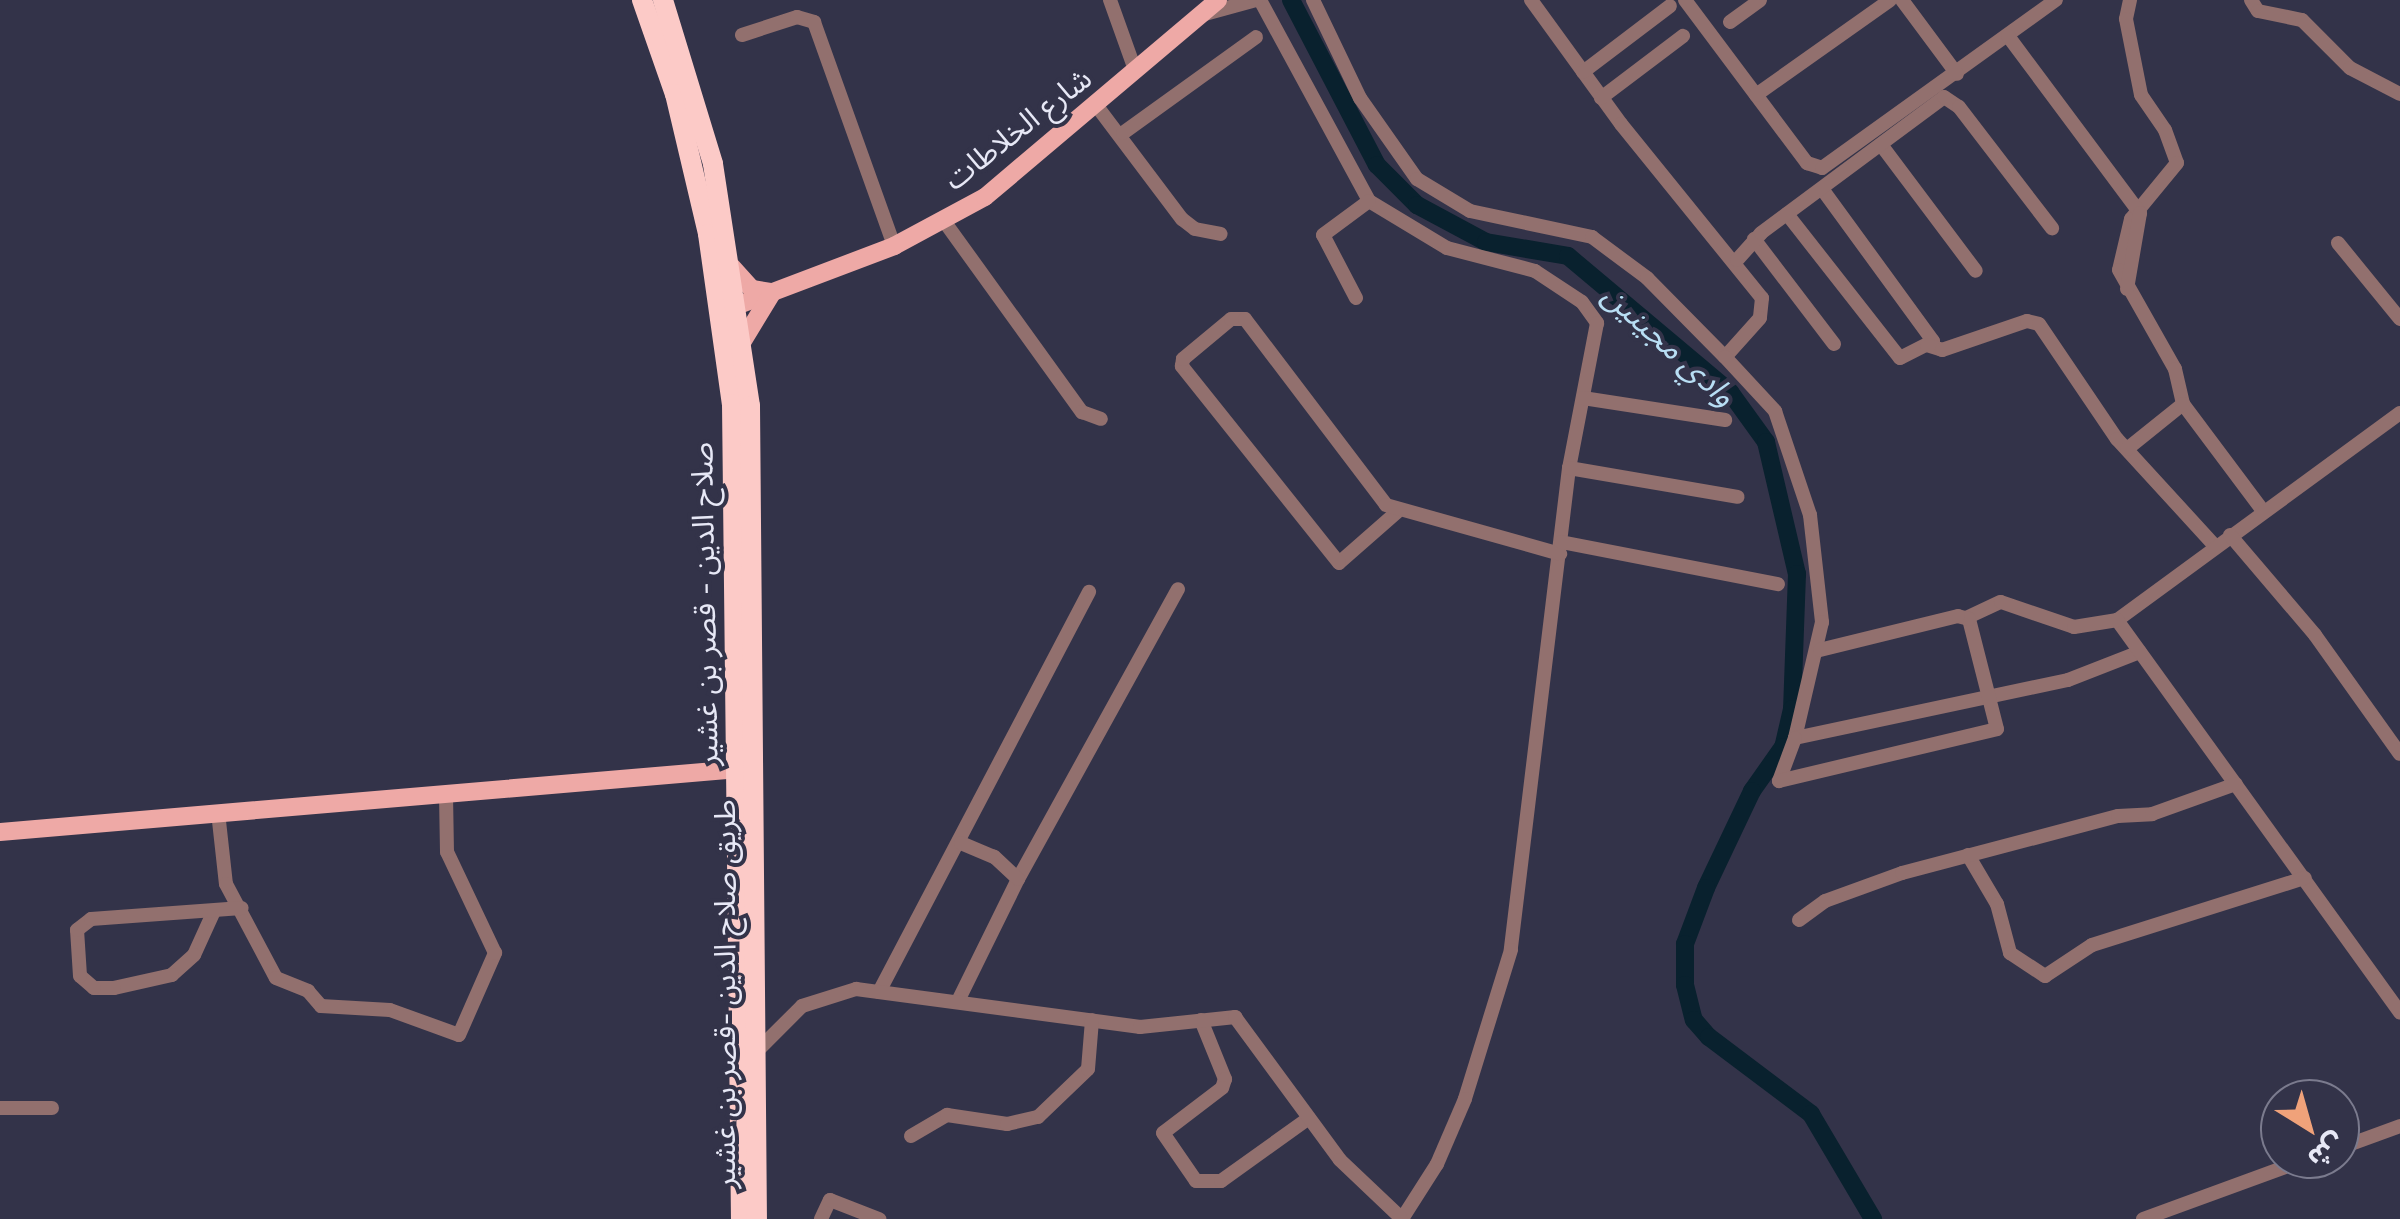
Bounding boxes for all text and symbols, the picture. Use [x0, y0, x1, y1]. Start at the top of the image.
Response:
street label: شارع الخلاطات [937, 60, 1099, 198]
water label: وادي مجينين [1595, 275, 1743, 415]
street label: صلاح الدين - قصر بن غشير [684, 441, 726, 767]
street label: طريق صلاح الدين -قصر بن غشير [707, 799, 743, 1189]
north arrow [2260, 1079, 2360, 1179]
text: ش [2301, 1125, 2353, 1177]

